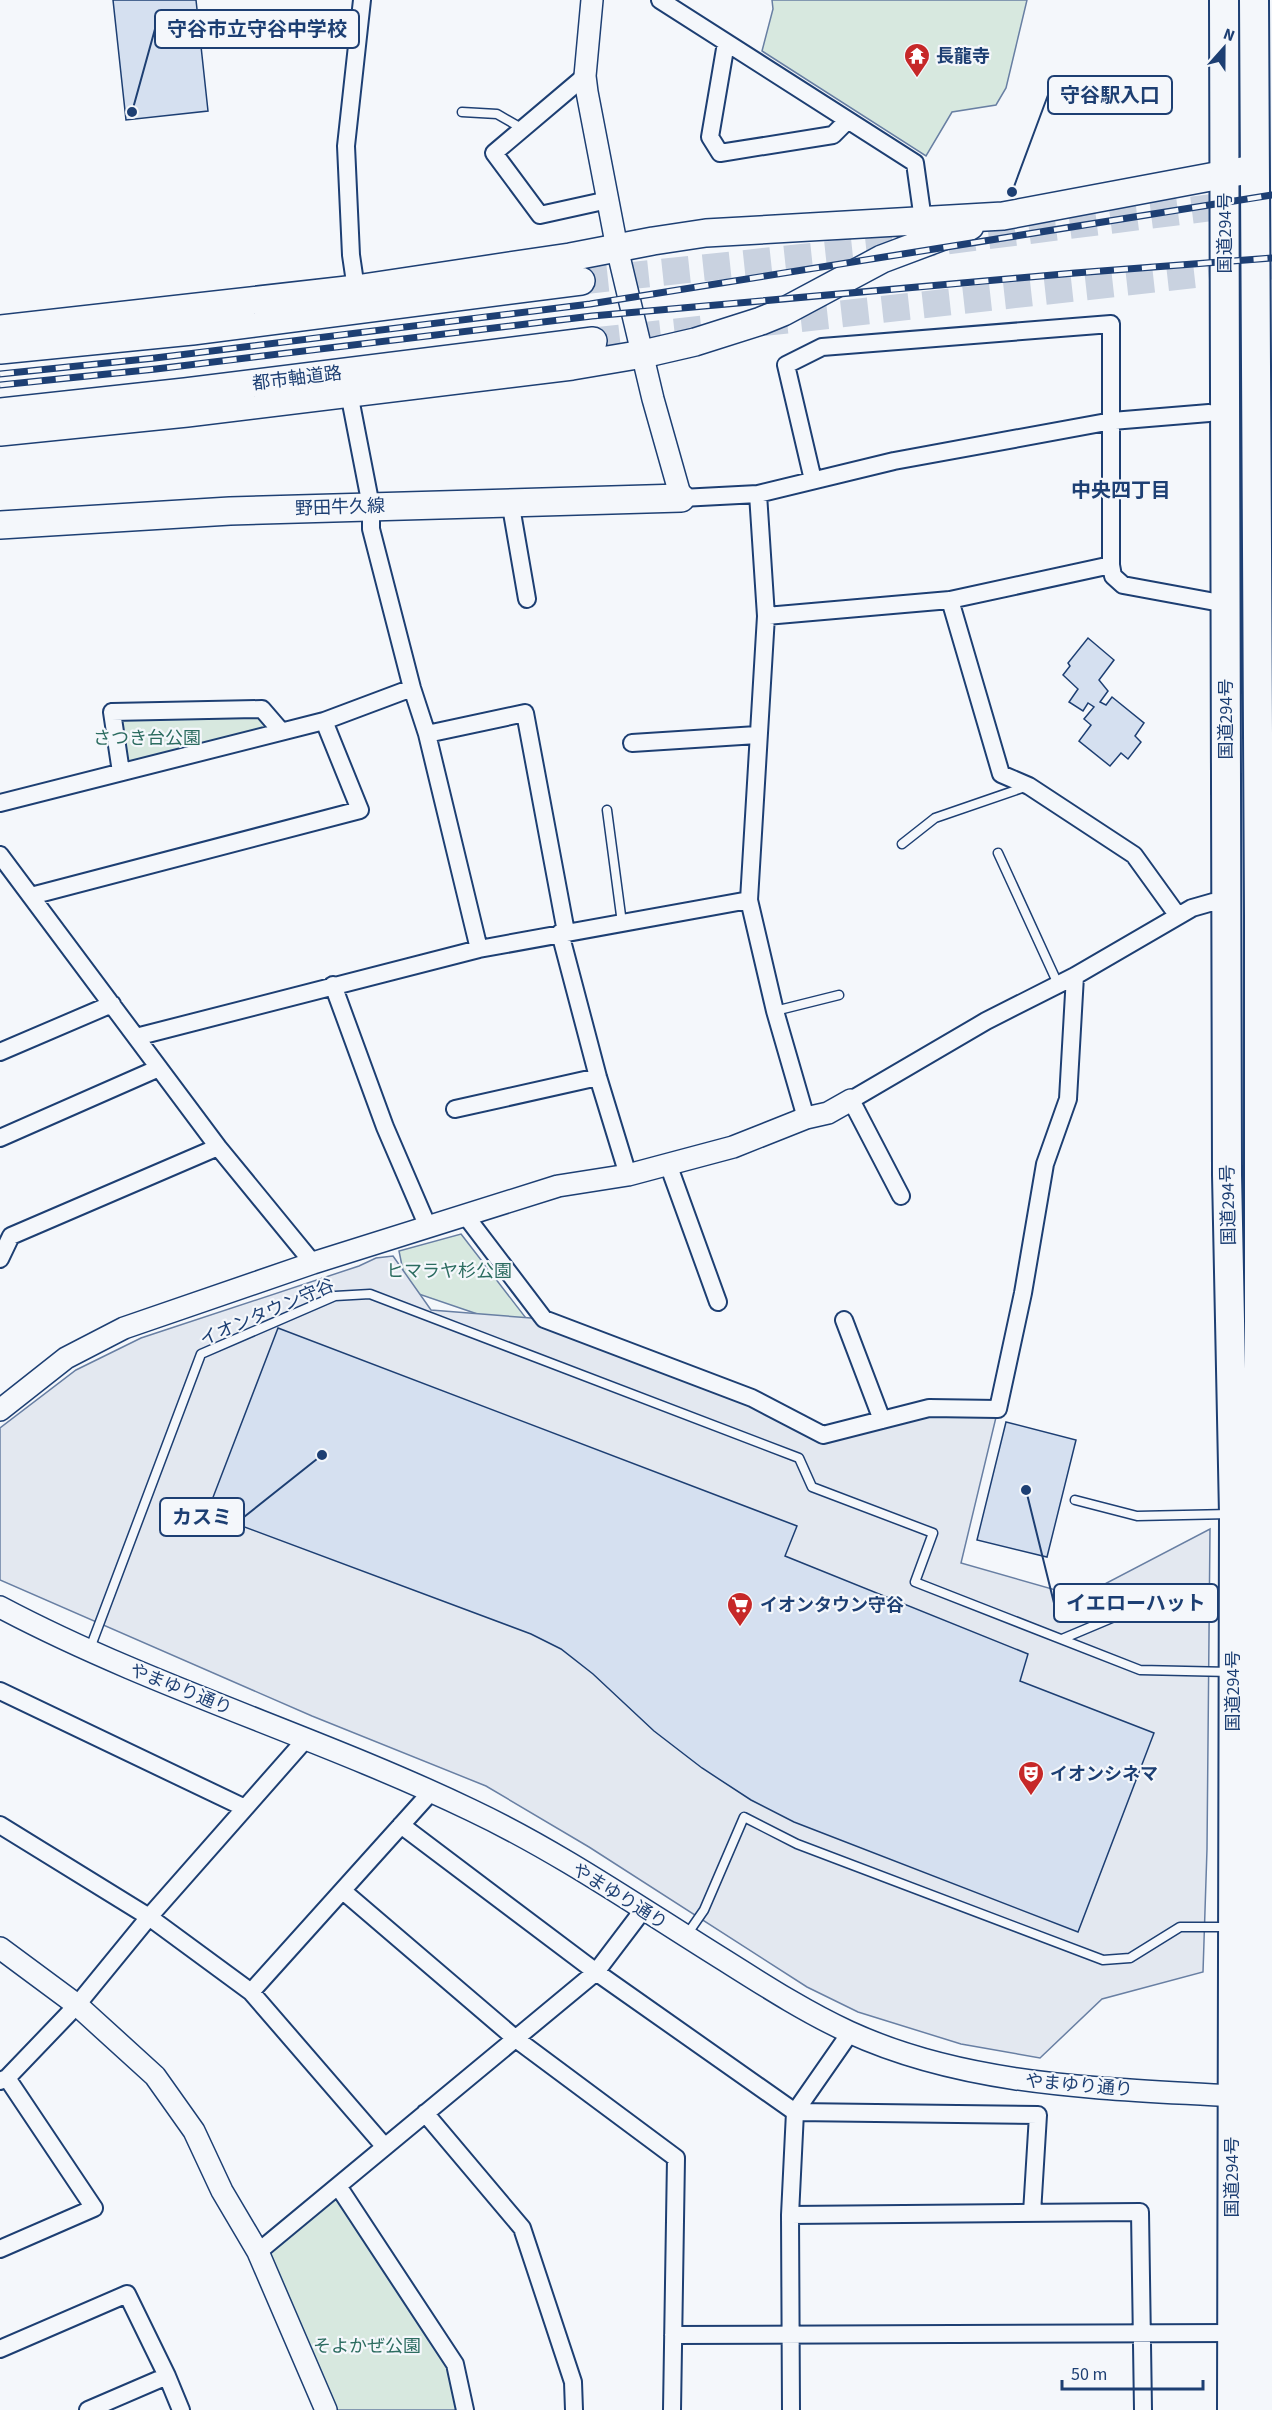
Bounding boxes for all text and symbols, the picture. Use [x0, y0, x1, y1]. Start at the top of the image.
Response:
callout: 守谷市立守谷中学校 [155, 10, 359, 48]
text: 守谷市立守谷中学校 [167, 16, 347, 44]
north arrow [1194, 18, 1254, 78]
text: N [1220, 23, 1238, 47]
temple icon: 長龍寺 [902, 41, 932, 79]
place label: 長龍寺 [936, 44, 990, 69]
callout: 守谷駅入口 [1048, 76, 1172, 114]
text: 守谷駅入口 [1060, 82, 1160, 110]
street label: 国道294号 [1213, 193, 1238, 273]
street label: 都市軸道路 [251, 361, 343, 396]
district label: 中央四丁目 [1071, 477, 1171, 505]
street label: 野田牛久線 [295, 493, 385, 522]
street label: 国道294号 [1214, 679, 1239, 759]
park label: さつき台公園 [93, 726, 201, 751]
street label: 国道294号 [1215, 1164, 1242, 1246]
park label: ヒマラヤ杉公園 [386, 1259, 512, 1284]
street label: イオンタウン守谷 [196, 1273, 338, 1352]
callout: カスミ [160, 1498, 244, 1536]
text: カスミ [172, 1504, 232, 1532]
callout: イエローハット [1054, 1584, 1218, 1622]
supermarket icon: イオンタウン守谷 [725, 1590, 755, 1628]
text: イエローハット [1066, 1590, 1206, 1618]
place label: イオンタウン守谷 [760, 1593, 904, 1618]
street label: 国道294号 [1221, 1651, 1246, 1731]
street label: やまゆり通り [126, 1658, 236, 1721]
theatre icon: イオンシネマ [1016, 1759, 1046, 1797]
place label: イオンシネマ [1050, 1762, 1158, 1787]
street label: やまゆり通り [567, 1857, 672, 1936]
street label: やまゆり通り [1024, 2068, 1134, 2103]
street label: 国道294号 [1220, 2137, 1245, 2217]
park label: そよかぜ公園 [313, 2334, 421, 2359]
scale bar [1062, 2353, 1203, 2391]
text: 50 m [1071, 2362, 1107, 2387]

